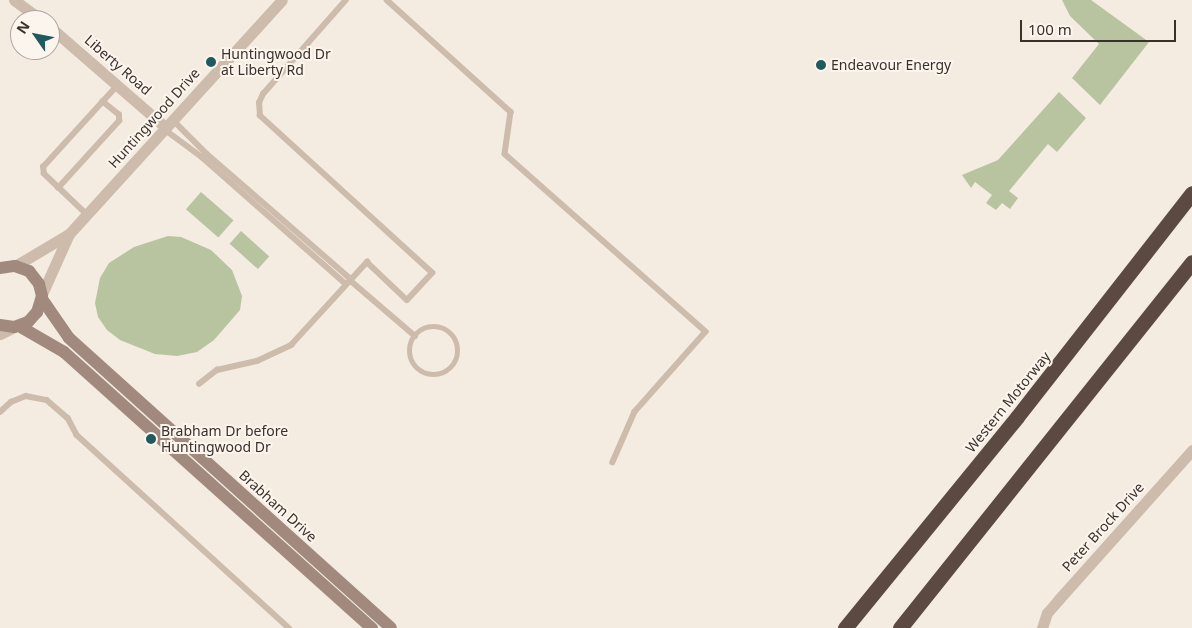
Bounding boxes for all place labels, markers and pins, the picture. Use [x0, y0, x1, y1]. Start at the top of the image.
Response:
place label: Huntingwood Dr at Liberty Rd [221, 46, 331, 78]
marker: Huntingwood Dr at Liberty Rd [205, 56, 217, 68]
place label: Endeavour Energy [831, 57, 951, 73]
marker: Endeavour Energy [815, 59, 827, 71]
place label: Brabham Dr before Huntingwood Dr [161, 423, 288, 456]
marker: Brabham Dr before Huntingwood Dr [145, 433, 157, 445]

